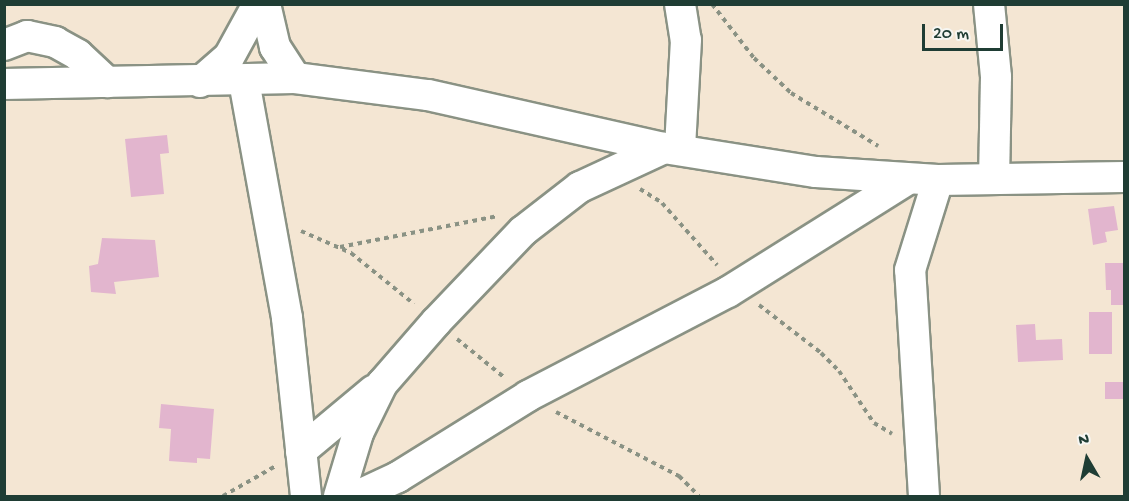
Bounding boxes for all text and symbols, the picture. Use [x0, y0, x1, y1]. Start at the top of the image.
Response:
scale bar [925, 12, 1006, 50]
text: 20 m [933, 24, 969, 45]
north arrow [1057, 429, 1117, 489]
text: N [1077, 431, 1091, 451]

